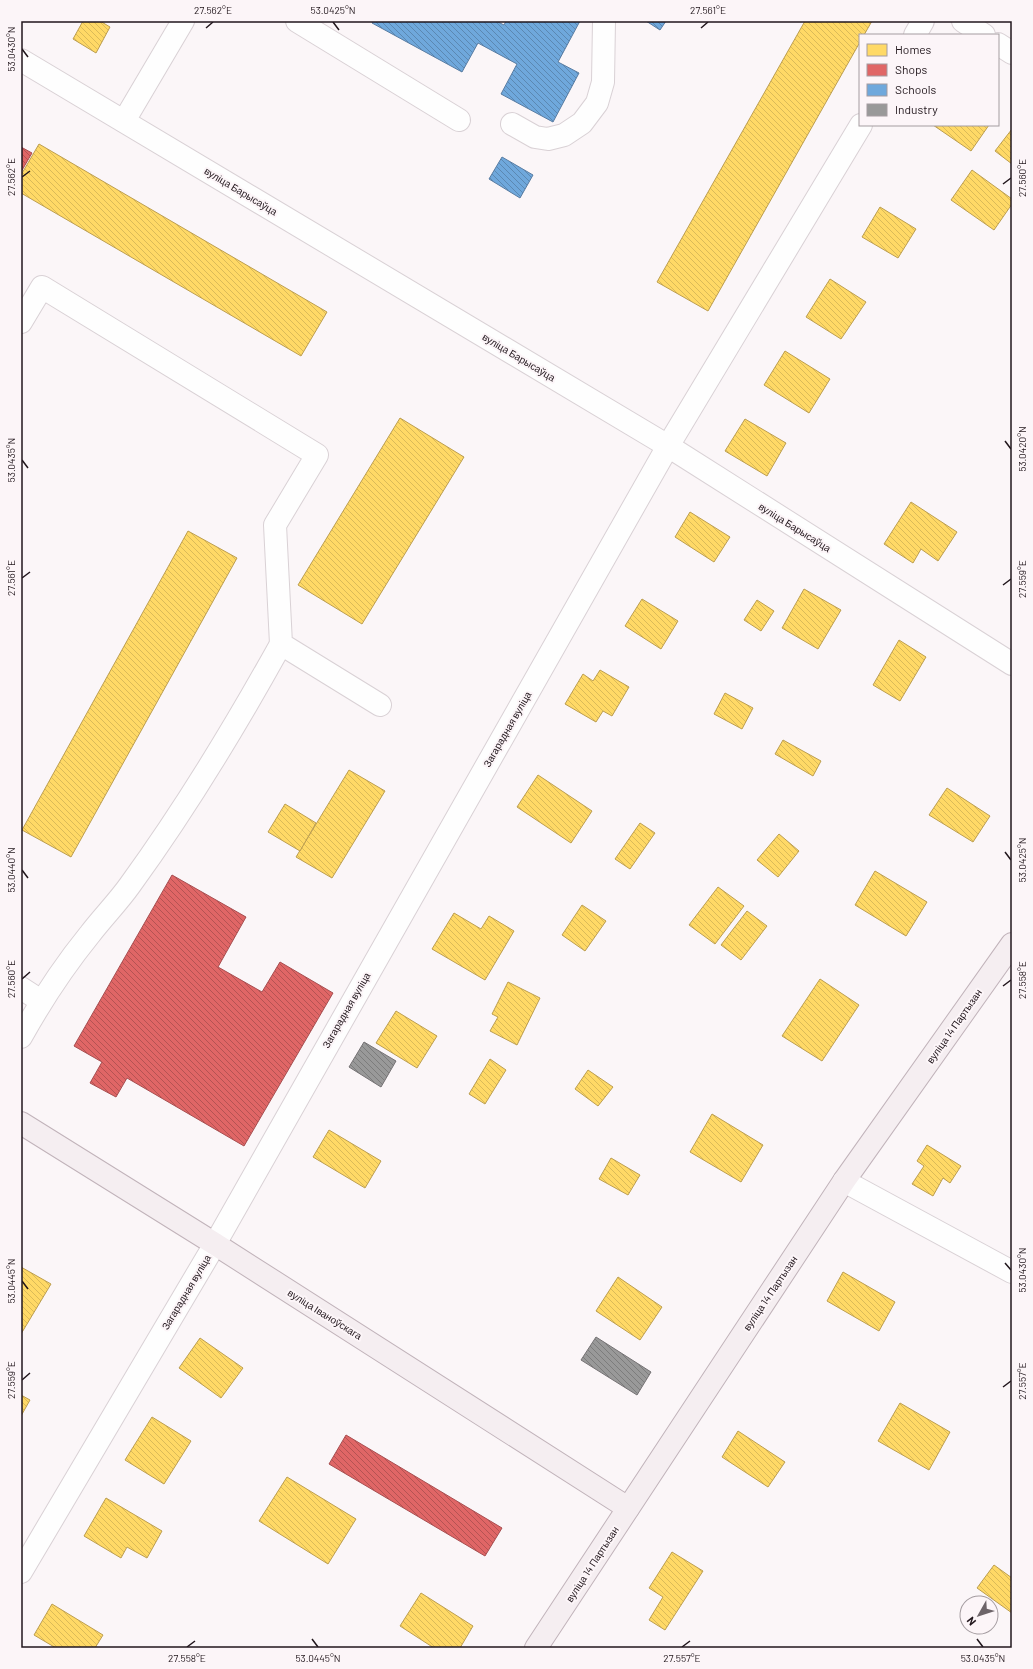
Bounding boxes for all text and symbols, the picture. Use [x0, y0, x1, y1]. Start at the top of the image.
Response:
text: 27.562°E [194, 4, 232, 16]
text: 53.0425°N [311, 4, 355, 16]
text: 27.561°E [690, 4, 726, 16]
text: 53.0430°N [5, 26, 17, 72]
legend [859, 34, 999, 126]
text: Homes [895, 42, 932, 56]
text: Shops [895, 62, 928, 76]
text: Schools [895, 82, 936, 96]
text: Industry [895, 102, 938, 116]
text: 27.562°E [5, 158, 17, 196]
text: 27.560°E [1016, 159, 1028, 197]
street label: вуліца Барысаўца [202, 164, 280, 218]
street label: вуліца Барысаўца [480, 330, 558, 384]
text: 53.0420°N [1016, 426, 1028, 472]
text: 53.0435°N [5, 438, 17, 482]
street label: вуліца Барысаўца [757, 500, 834, 554]
text: 27.561°E [5, 560, 17, 596]
text: 27.559°E [1016, 560, 1028, 598]
street label: Загарадная вуліца [480, 689, 534, 769]
text: 53.0425°N [1016, 838, 1028, 882]
text: 53.0440°N [5, 847, 17, 893]
text: 27.560°E [5, 960, 17, 998]
text: 27.558°E [1016, 961, 1028, 999]
street label: Загарадная вуліца [319, 970, 373, 1050]
street label: вуліца 14 Партызан [924, 987, 984, 1065]
text: 53.0430°N [1016, 1247, 1028, 1293]
street label: Загарадная вуліца [159, 1252, 213, 1332]
street label: вуліца 14 Партызан [740, 1253, 800, 1333]
text: 53.0445°N [5, 1258, 17, 1304]
street label: вуліца Іваноўскага [286, 1286, 365, 1342]
text: 27.559°E [5, 1361, 17, 1399]
text: 27.557°E [1016, 1362, 1028, 1400]
street label: вуліца 14 Партызан [563, 1524, 621, 1604]
north arrow [959, 1595, 999, 1635]
text: N [963, 1615, 978, 1629]
text: 27.558°E [168, 1652, 206, 1664]
text: 53.0445°N [295, 1652, 341, 1664]
text: 27.557°E [663, 1652, 701, 1664]
text: 53.0435°N [961, 1652, 1005, 1664]

